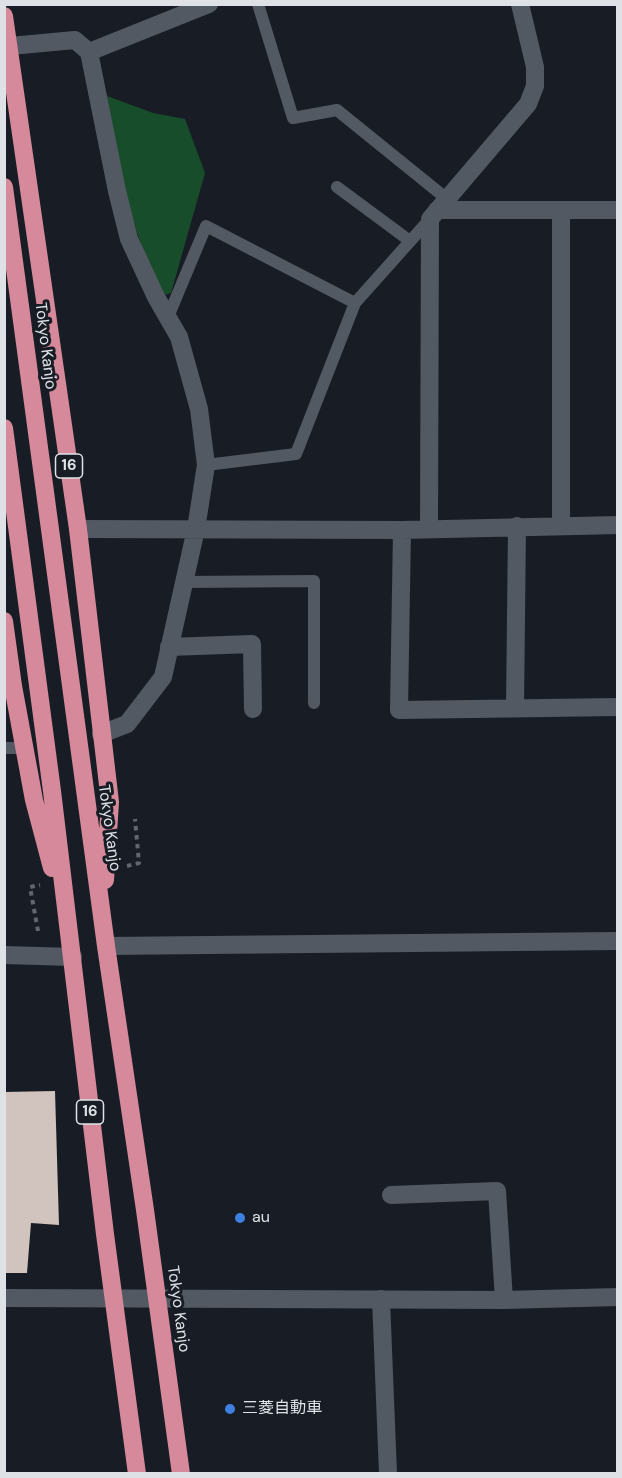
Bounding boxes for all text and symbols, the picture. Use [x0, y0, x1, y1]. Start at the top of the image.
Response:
street label: Tokyo Kanjo [30, 302, 60, 390]
road number: 16 [56, 454, 82, 478]
street label: Tokyo Kanjo [93, 783, 125, 873]
road number: 16 [76, 1100, 104, 1124]
place label: au [252, 1208, 270, 1228]
marker: au [233, 1211, 247, 1225]
street label: Tokyo Kanjo [162, 1264, 194, 1354]
place label: 三菱自動車 [242, 1399, 322, 1419]
marker: 三菱自動車 [223, 1402, 237, 1416]

